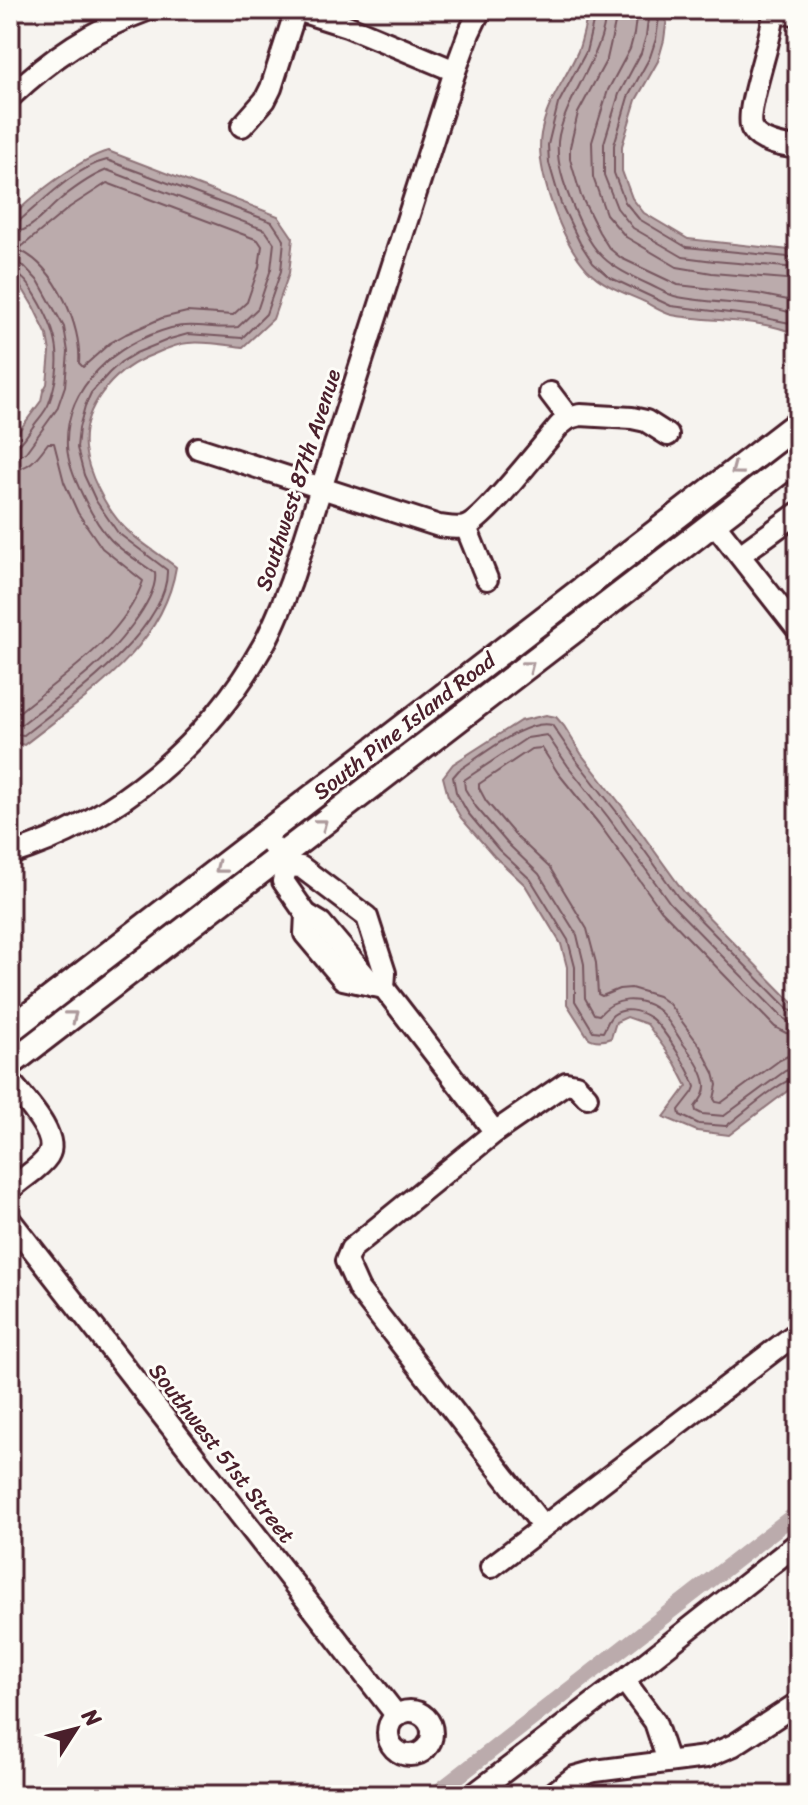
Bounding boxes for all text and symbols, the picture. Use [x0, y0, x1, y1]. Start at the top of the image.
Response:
street label: Southwest 87th Avenue [244, 364, 352, 596]
one-way arrow [730, 460, 745, 474]
street label: South Pine Island Road [304, 641, 505, 810]
one-way arrow [520, 661, 535, 675]
one-way arrow [313, 819, 328, 834]
one-way arrow [214, 859, 229, 873]
one-way arrow [63, 1012, 78, 1026]
street label: Southwest 51st Street [139, 1354, 306, 1552]
north arrow [36, 1689, 116, 1769]
text: N [71, 1699, 112, 1736]

